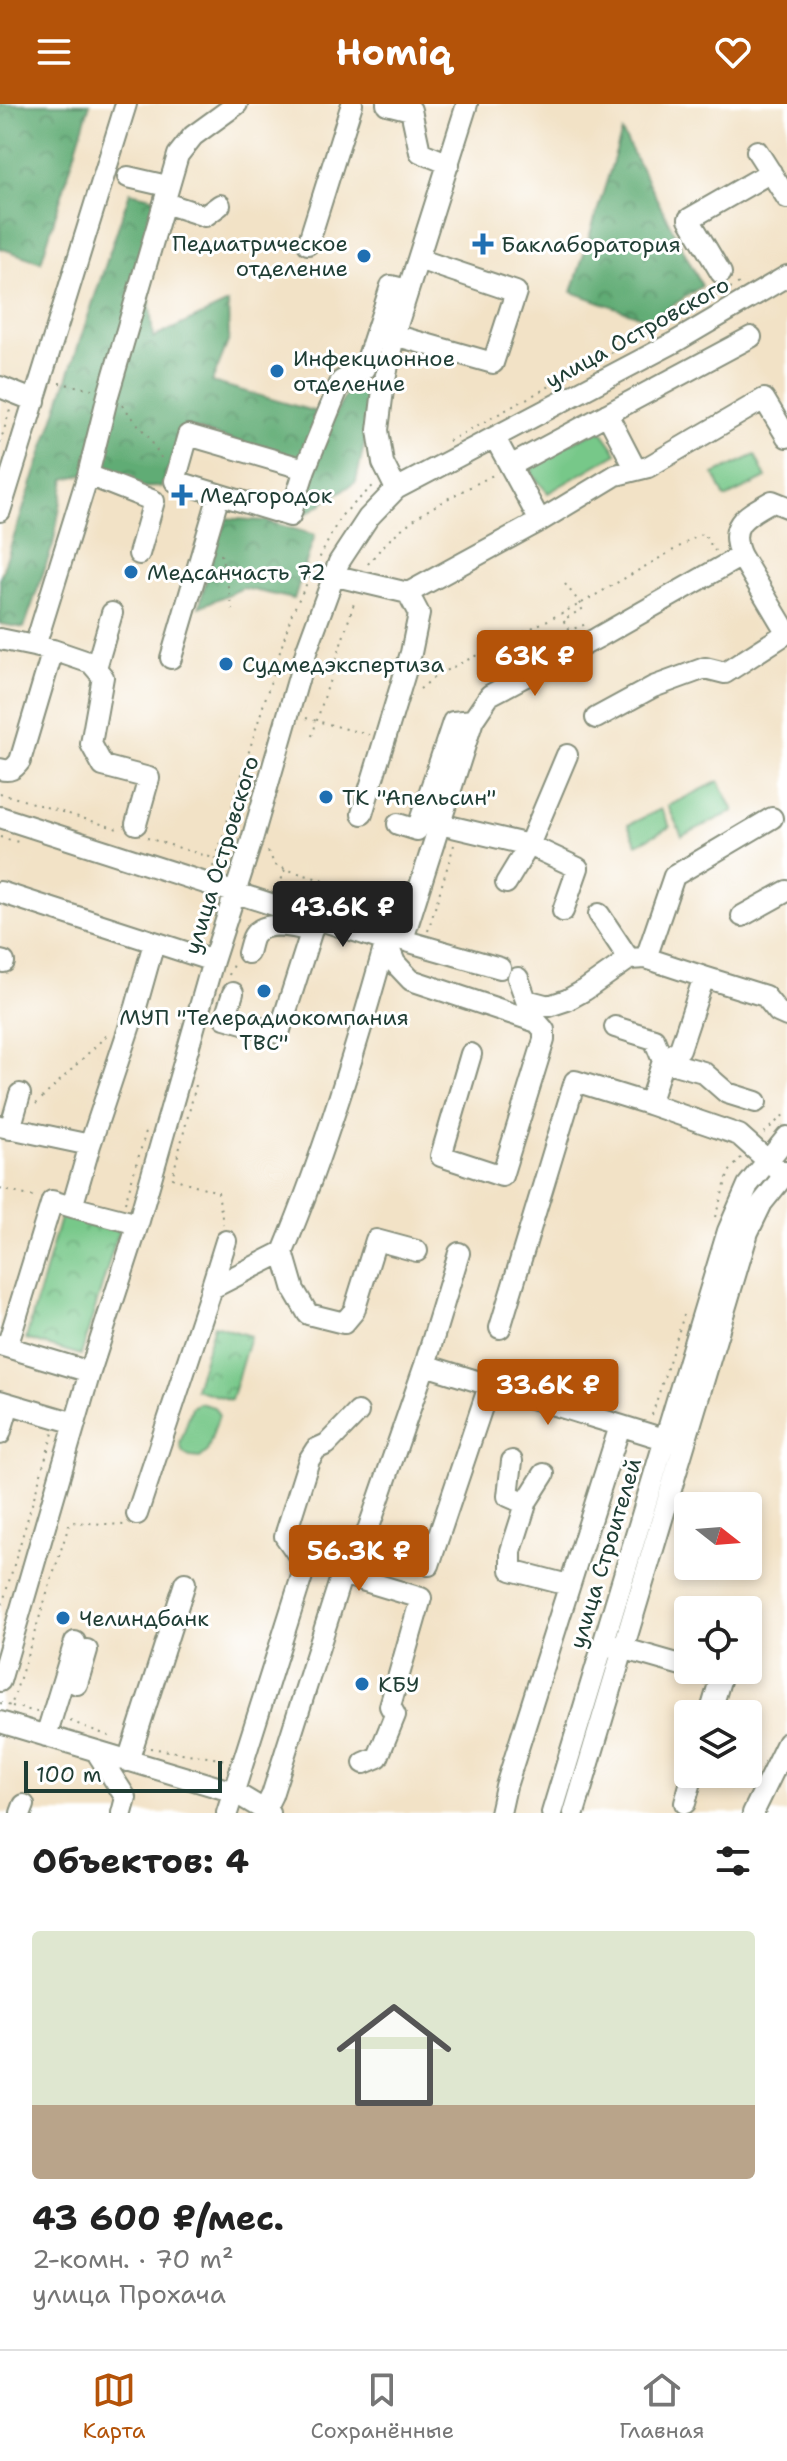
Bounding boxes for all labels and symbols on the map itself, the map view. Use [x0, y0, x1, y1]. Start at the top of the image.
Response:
place label: Педиатрическое отделение [172, 229, 348, 283]
place label: Баклаборатория [501, 230, 681, 259]
marker: Баклаборатория [472, 233, 494, 255]
marker: Педиатрическое отделение [355, 247, 373, 265]
street label: улица Островского [540, 270, 734, 395]
place label: Инфекционное отделение [293, 344, 455, 398]
marker: Инфекционное отделение [268, 362, 286, 380]
place label: Медгородок [200, 481, 333, 510]
marker: Медгородок [171, 484, 193, 506]
place label: Медсанчасть 72 [147, 558, 326, 587]
marker: Медсанчасть 72 [122, 563, 140, 581]
pin: 63K ₽ [479, 630, 591, 698]
place label: Судмедэкспертиза [242, 650, 444, 679]
marker: Судмедэкспертиза [217, 655, 235, 673]
street label: улица Островского [177, 752, 265, 958]
place label: ТК "Апельсин" [342, 783, 496, 812]
marker: ТК "Апельсин" [317, 788, 335, 806]
pin: 43.6K ₽ [269, 881, 417, 949]
marker: МУП "Телерадиокомпания ТВС" [255, 982, 273, 1000]
place label: МУП "Телерадиокомпания ТВС" [119, 1003, 409, 1057]
pin: 33.6K ₽ [474, 1359, 622, 1427]
street label: улица Строителей [563, 1454, 648, 1652]
north arrow [674, 1492, 762, 1580]
pin: 56.3K ₽ [285, 1525, 433, 1593]
place label: Челиндбанк [79, 1604, 209, 1633]
marker: Челиндбанк [54, 1609, 72, 1627]
place label: КБУ [378, 1670, 420, 1699]
marker: КБУ [353, 1675, 371, 1693]
scale bar [24, 1757, 222, 1793]

